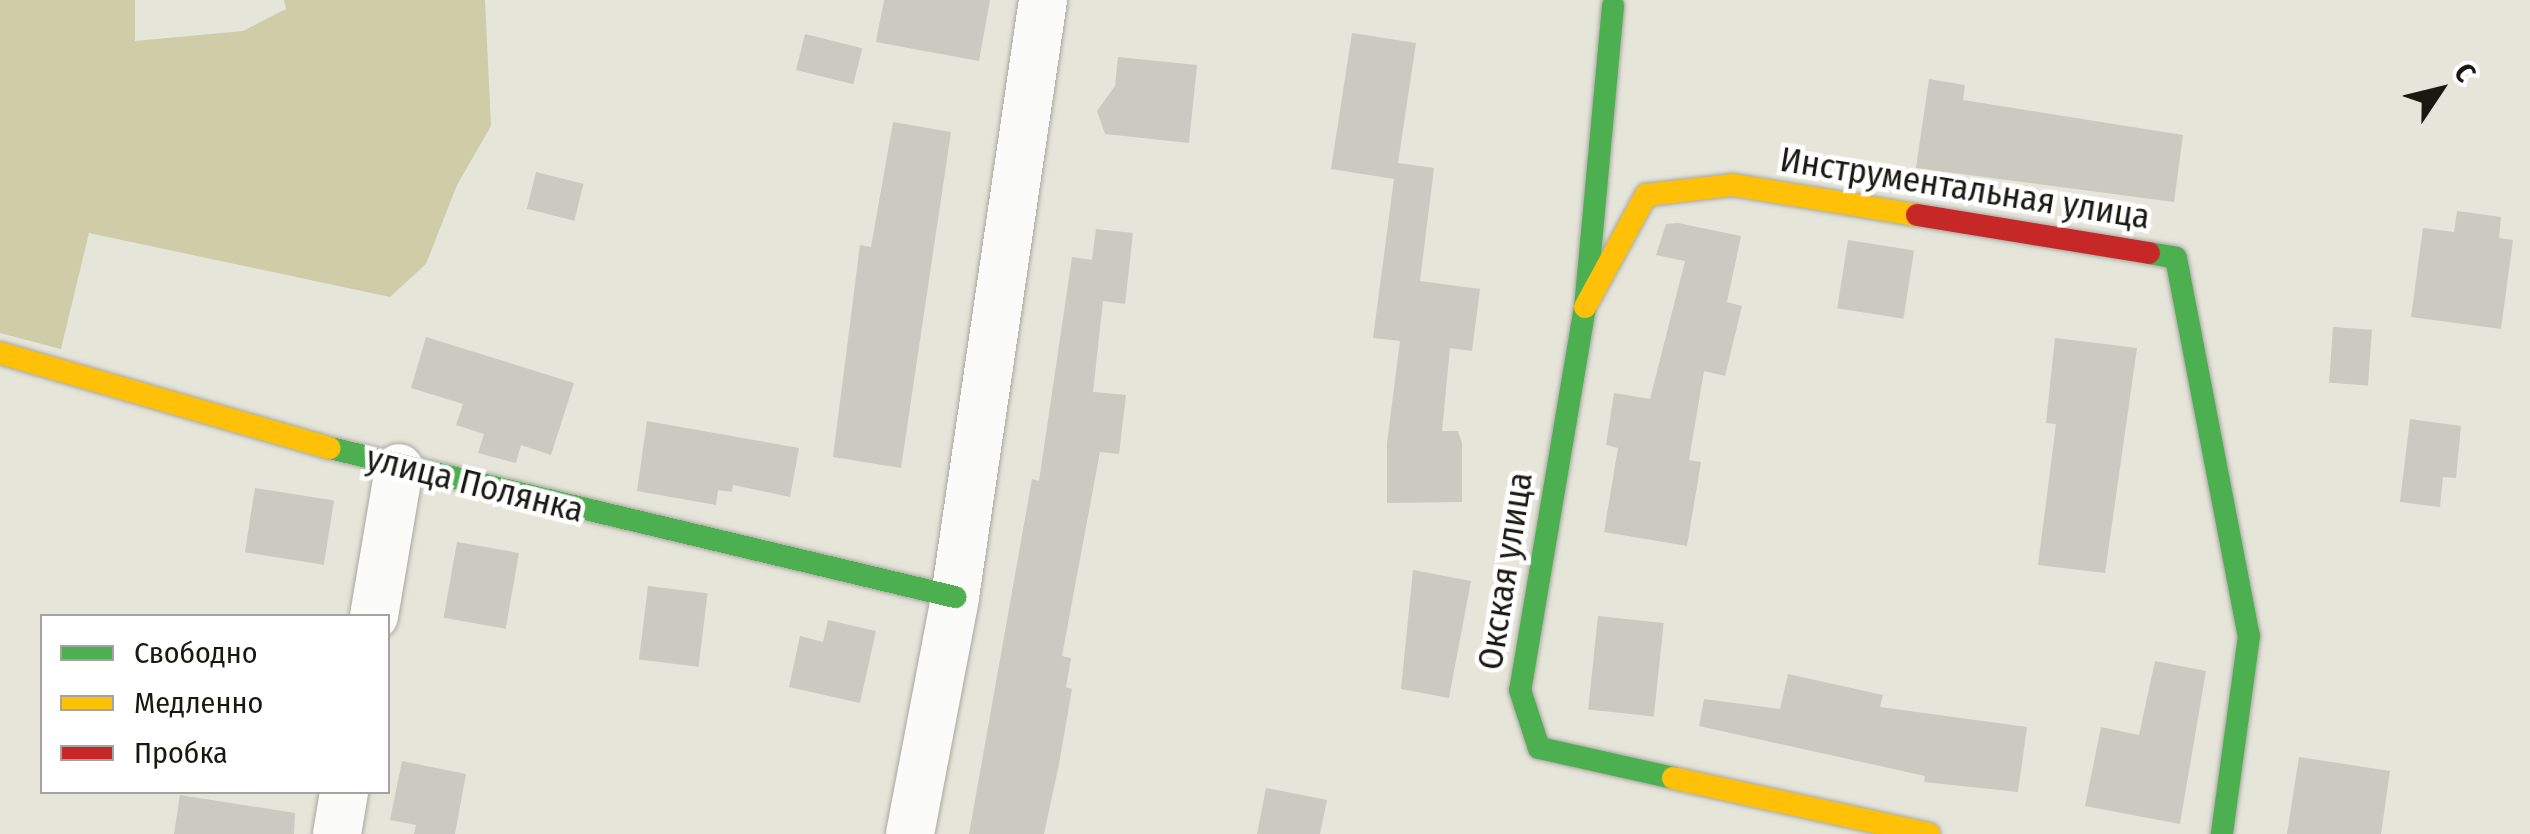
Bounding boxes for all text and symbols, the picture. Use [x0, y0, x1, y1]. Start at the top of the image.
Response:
north arrow [2390, 40, 2490, 140]
text: С [2447, 57, 2483, 88]
street label: Инструментальная улица [1777, 138, 2153, 238]
street label: улица Полянка [362, 437, 588, 531]
street label: Окская улица [1469, 469, 1541, 673]
legend [40, 614, 390, 794]
text: Свободно [134, 635, 257, 671]
text: Медленно [134, 685, 263, 721]
text: Пробка [134, 735, 228, 771]

